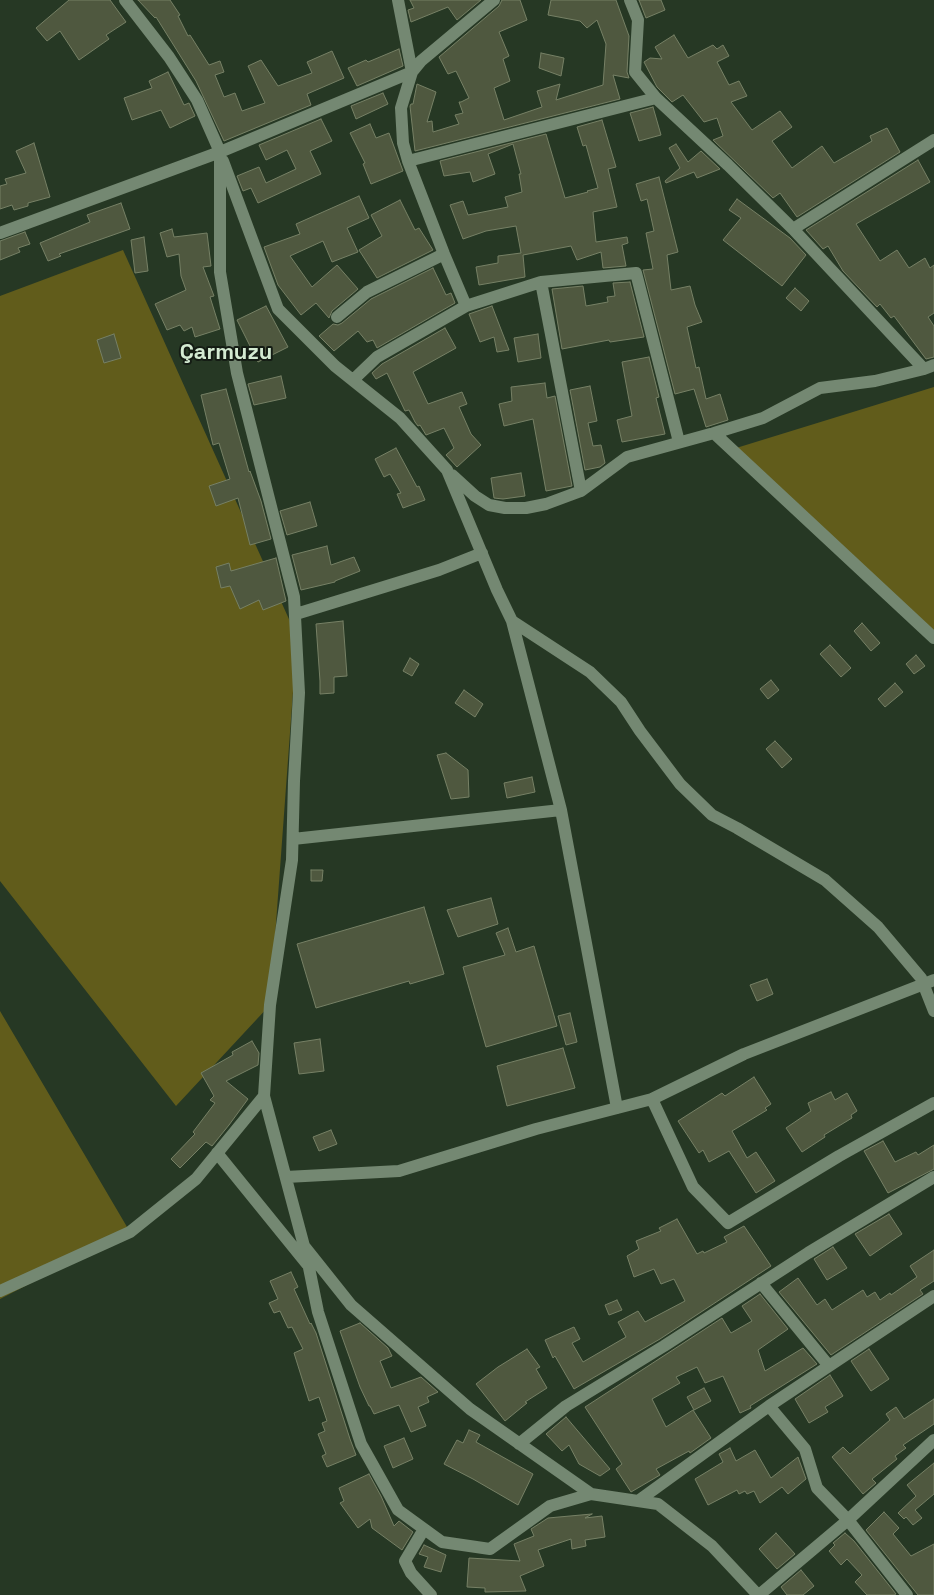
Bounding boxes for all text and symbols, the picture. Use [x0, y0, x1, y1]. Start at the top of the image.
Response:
district label: Çarmuzu [180, 340, 272, 366]

